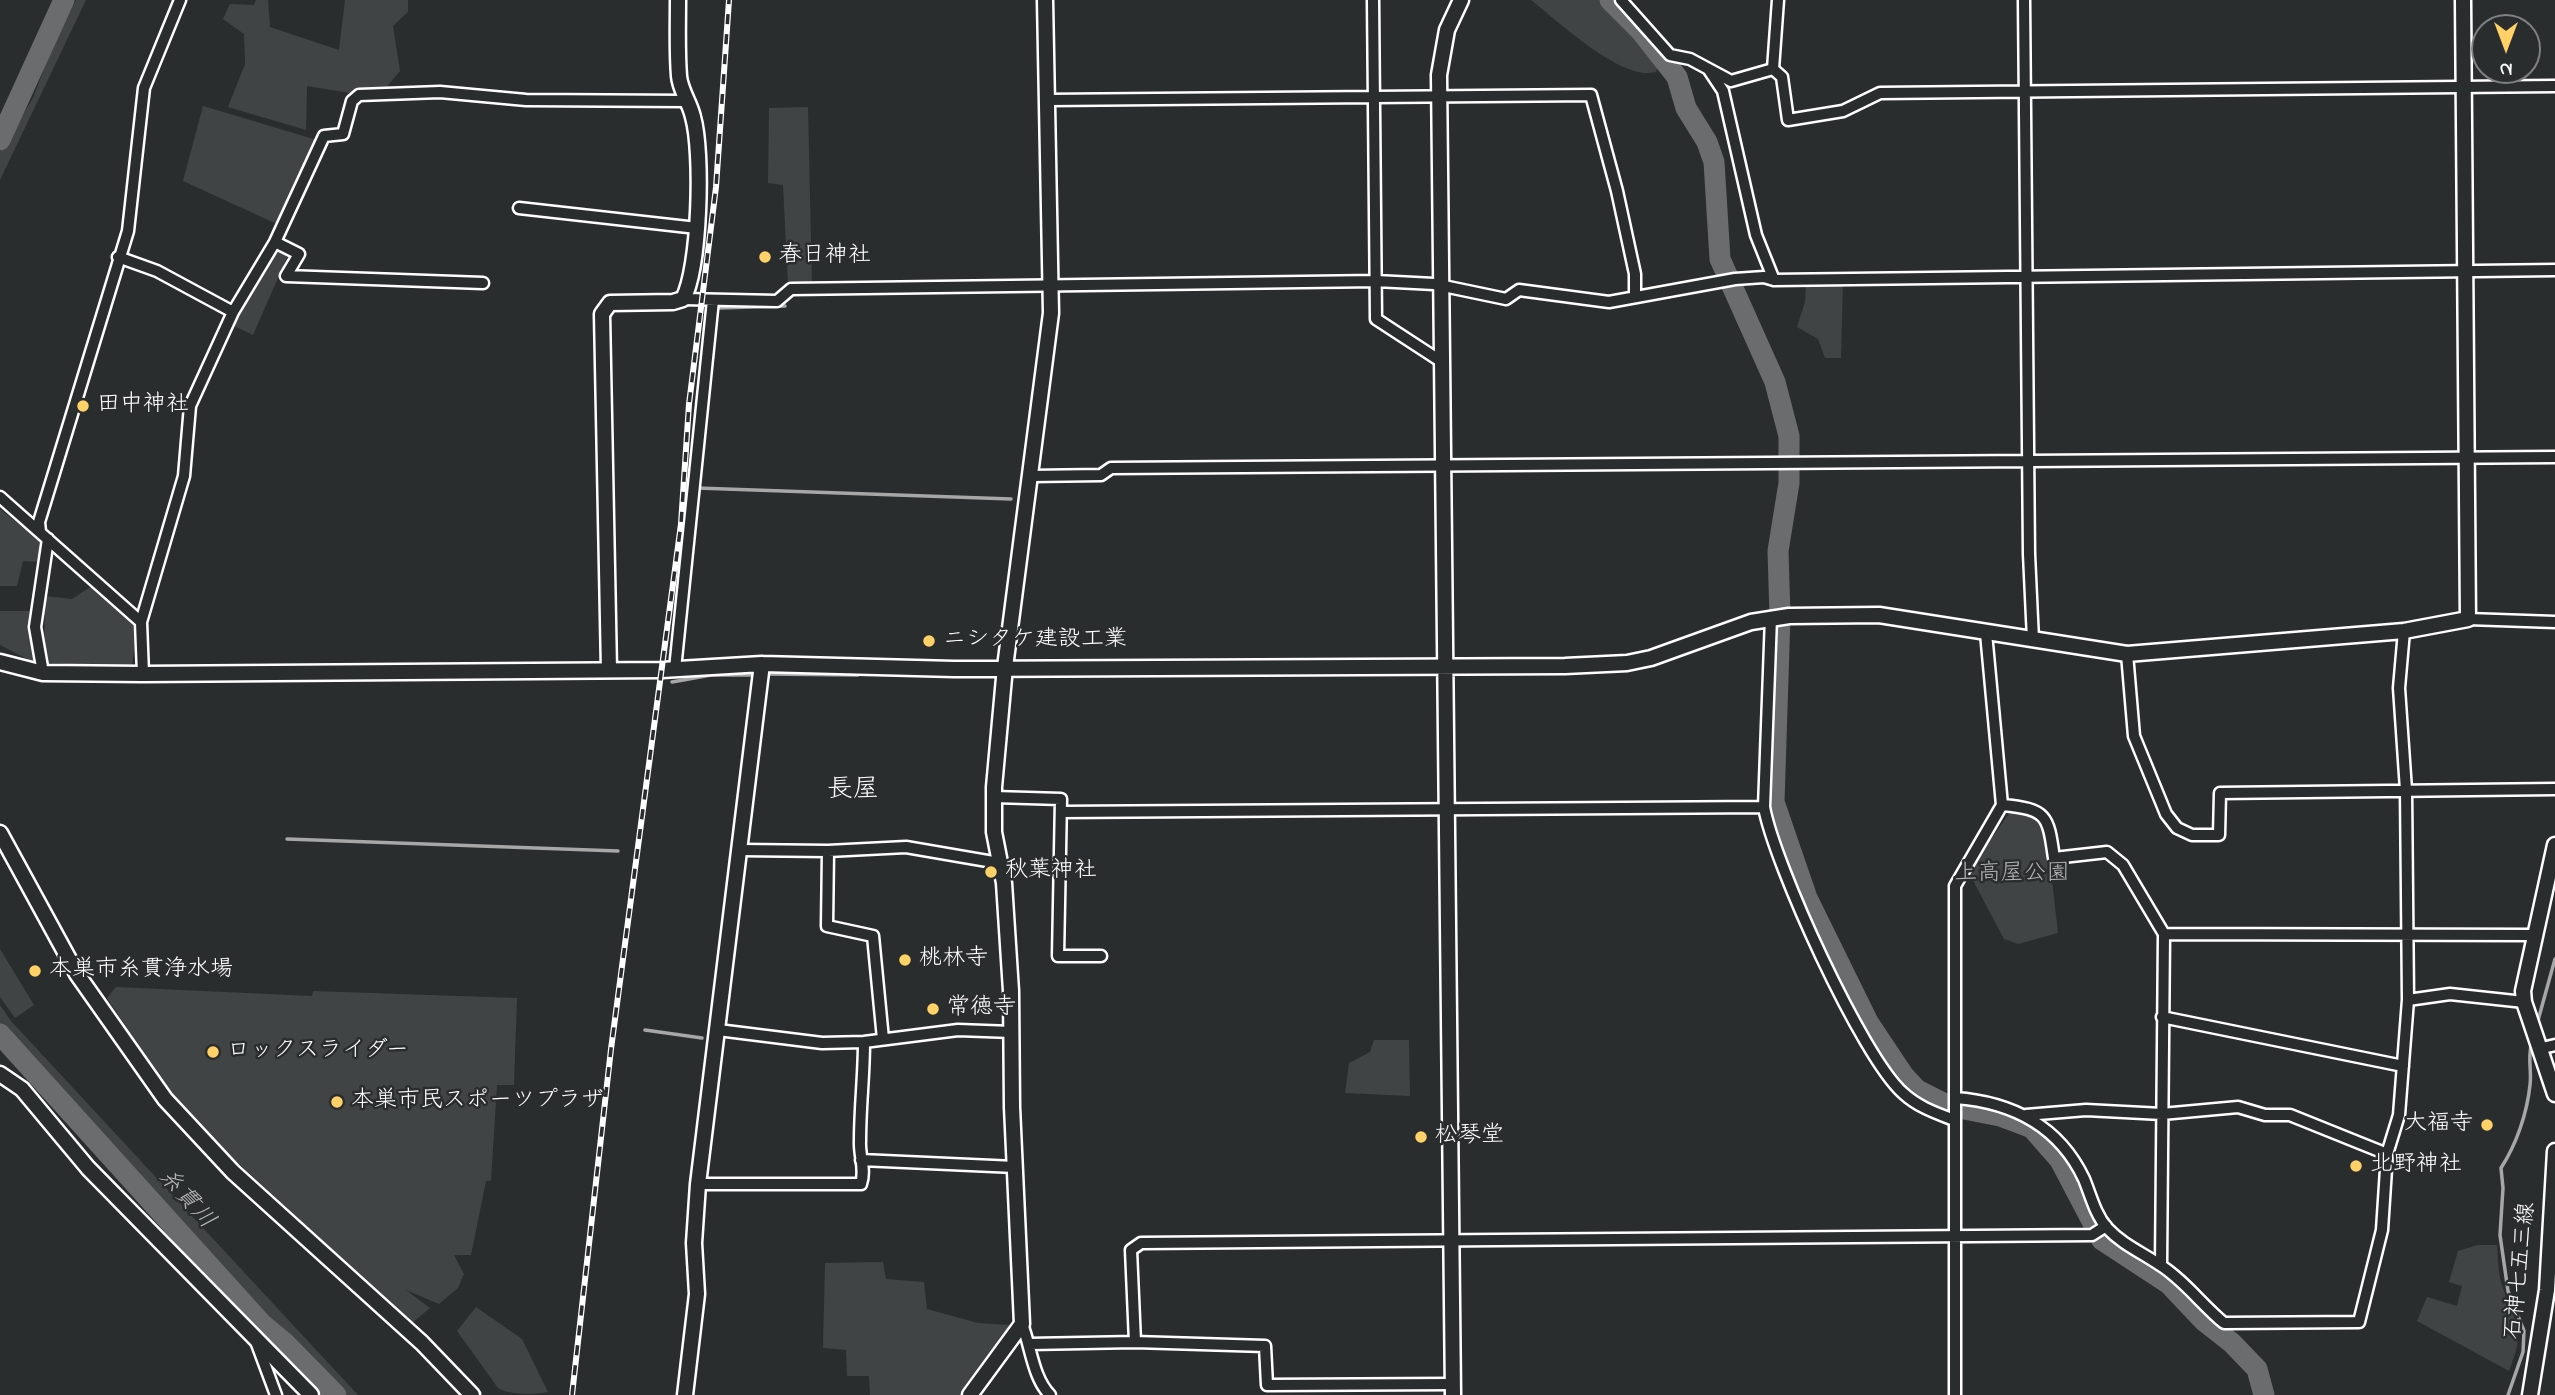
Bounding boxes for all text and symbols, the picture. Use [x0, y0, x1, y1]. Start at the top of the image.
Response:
north arrow [2471, 14, 2541, 84]
text: N [2500, 55, 2512, 82]
place label: 春日神社 [779, 243, 871, 271]
marker: 春日神社 [757, 249, 773, 265]
place label: 田中神社 [97, 392, 189, 420]
marker: 田中神社 [75, 398, 91, 414]
place label: ニシタケ建設工業 [943, 627, 1127, 655]
marker: ニシタケ建設工業 [921, 633, 937, 649]
district label: 長屋 [827, 776, 879, 808]
place label: 秋葉神社 [1005, 858, 1097, 886]
park label: 上高屋公園 [1955, 861, 2069, 889]
marker: 秋葉神社 [983, 864, 999, 880]
place label: 桃林寺 [919, 946, 988, 974]
marker: 桃林寺 [897, 952, 913, 968]
place label: 本巣市糸貫浄水場 [49, 957, 233, 985]
marker: 本巣市糸貫浄水場 [27, 963, 43, 979]
place label: 常徳寺 [947, 995, 1016, 1023]
marker: 常徳寺 [925, 1001, 941, 1017]
place label: ロックスライダー [227, 1038, 409, 1066]
marker: ロックスライダー [205, 1044, 221, 1060]
place label: 本巣市民スポーツプラザ [351, 1088, 604, 1116]
marker: 本巣市民スポーツプラザ [329, 1094, 345, 1110]
place label: 大福寺 [2404, 1111, 2473, 1139]
marker: 大福寺 [2479, 1117, 2495, 1133]
place label: 松琴堂 [1435, 1123, 1504, 1151]
marker: 松琴堂 [1413, 1129, 1429, 1145]
place label: 北野神社 [2370, 1152, 2462, 1180]
marker: 北野神社 [2348, 1158, 2364, 1174]
water label: 糸貫川 [150, 1164, 220, 1236]
street label: 石神七五三線 [2501, 1201, 2543, 1341]

